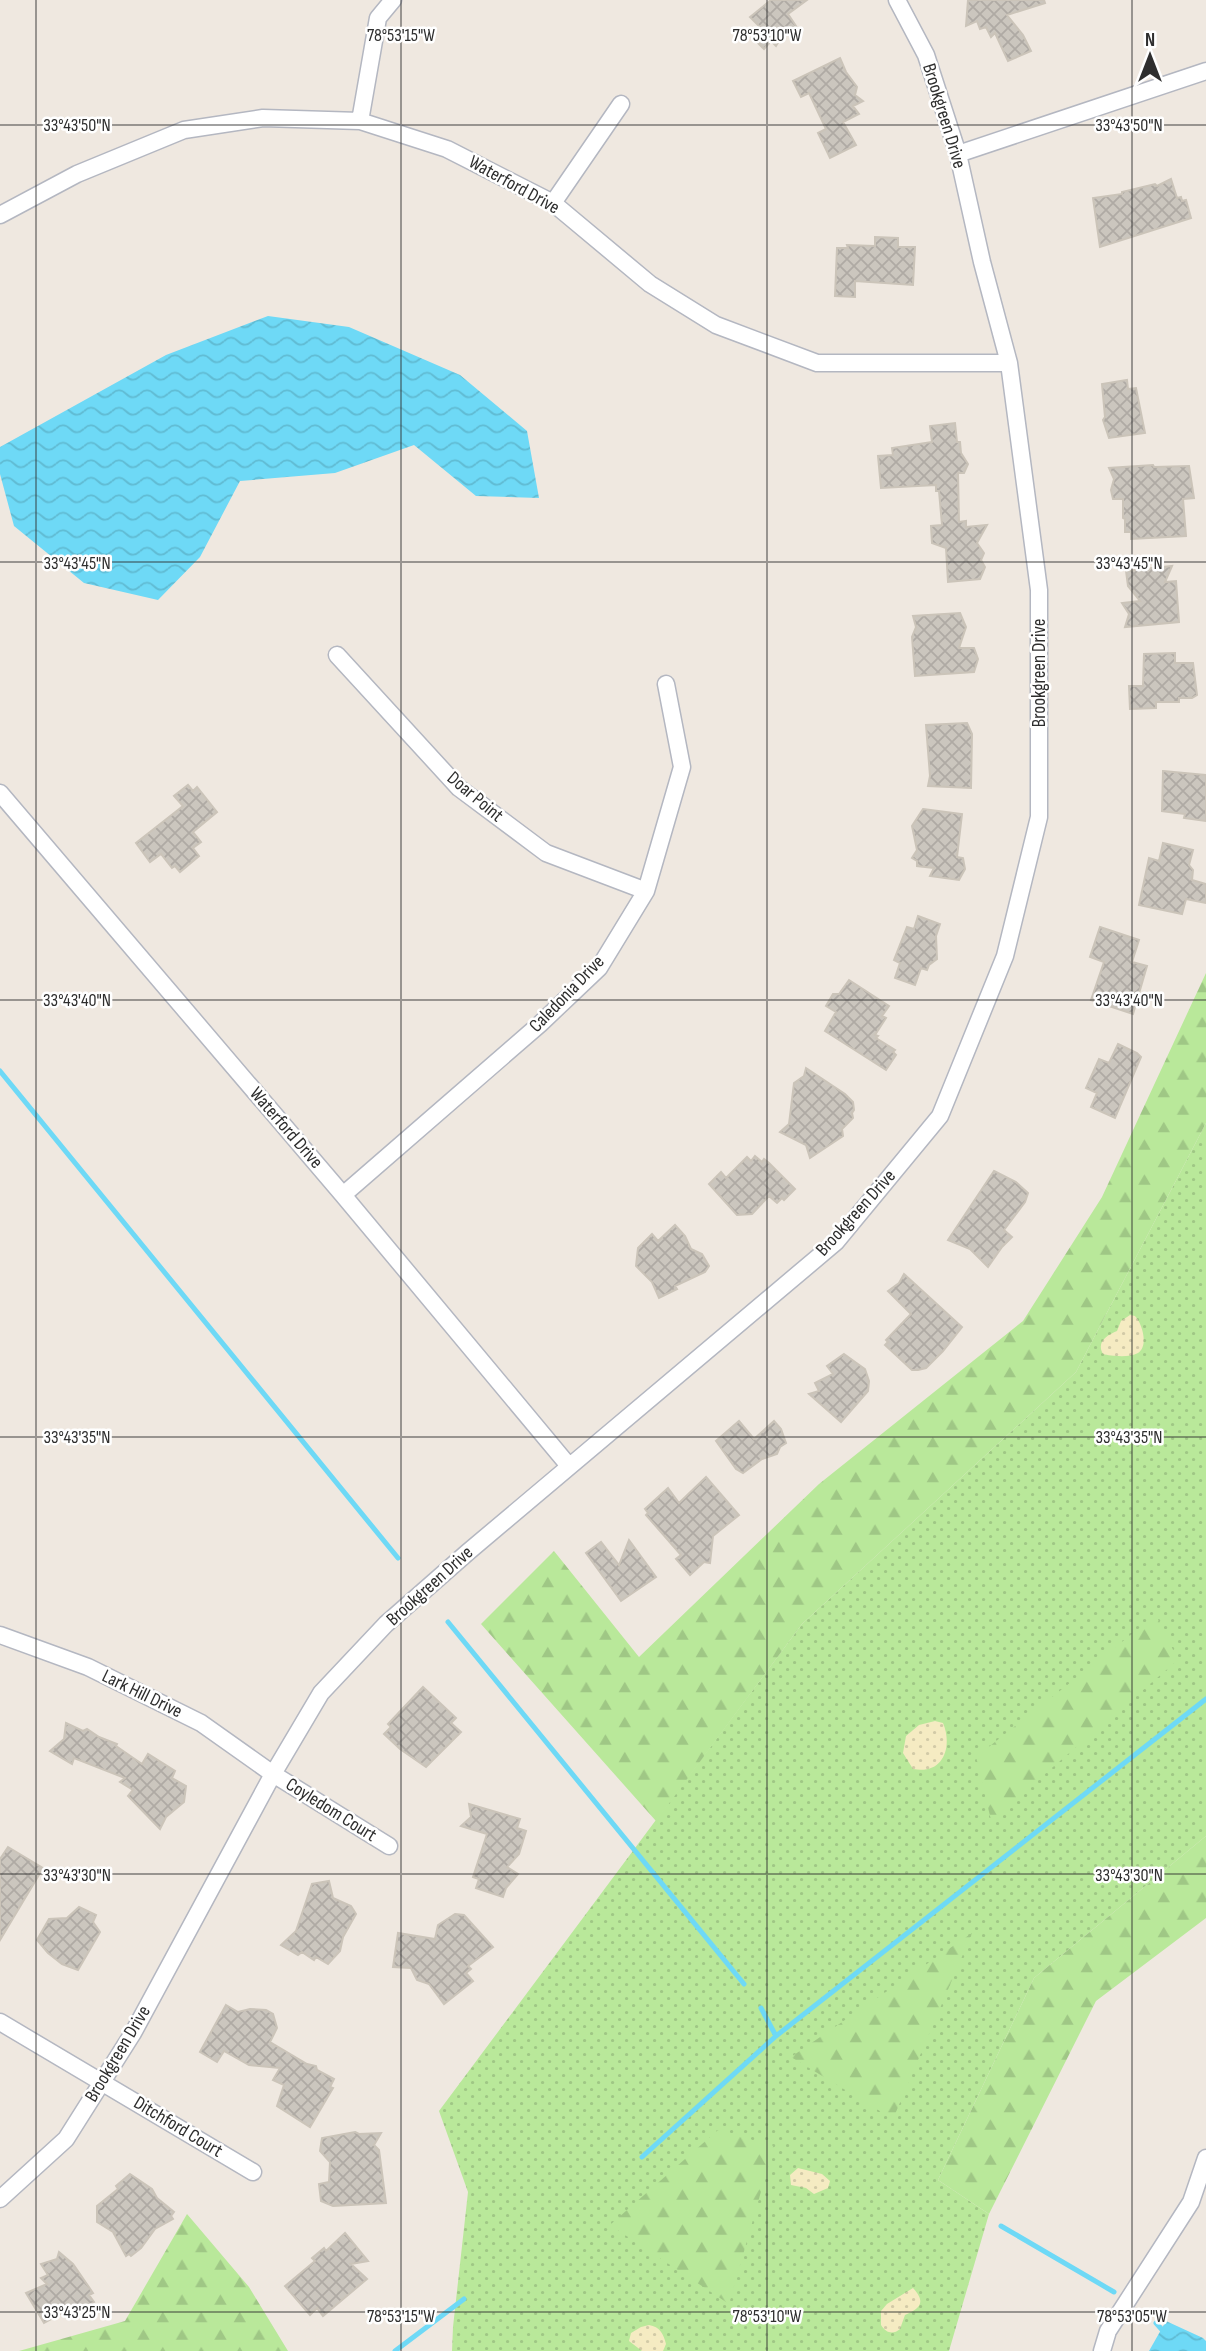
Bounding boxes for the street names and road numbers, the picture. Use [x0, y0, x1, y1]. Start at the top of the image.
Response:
street label: Brookgreen Drive [917, 61, 971, 171]
street label: Waterford Drive [465, 151, 563, 219]
street label: Brookgreen Drive [1028, 619, 1051, 727]
street label: Doar Point [442, 767, 508, 827]
street label: Caledonia Drive [525, 951, 609, 1037]
street label: Waterford Drive [244, 1083, 328, 1173]
street label: Brookgreen Drive [811, 1165, 901, 1261]
street label: Brookgreen Drive [382, 1541, 478, 1631]
street label: Lark Hill Drive [98, 1665, 186, 1723]
street label: Coyledom Court [281, 1773, 381, 1847]
street label: Brookgreen Drive [80, 2002, 156, 2106]
street label: Ditchford Court [129, 2091, 227, 2163]

